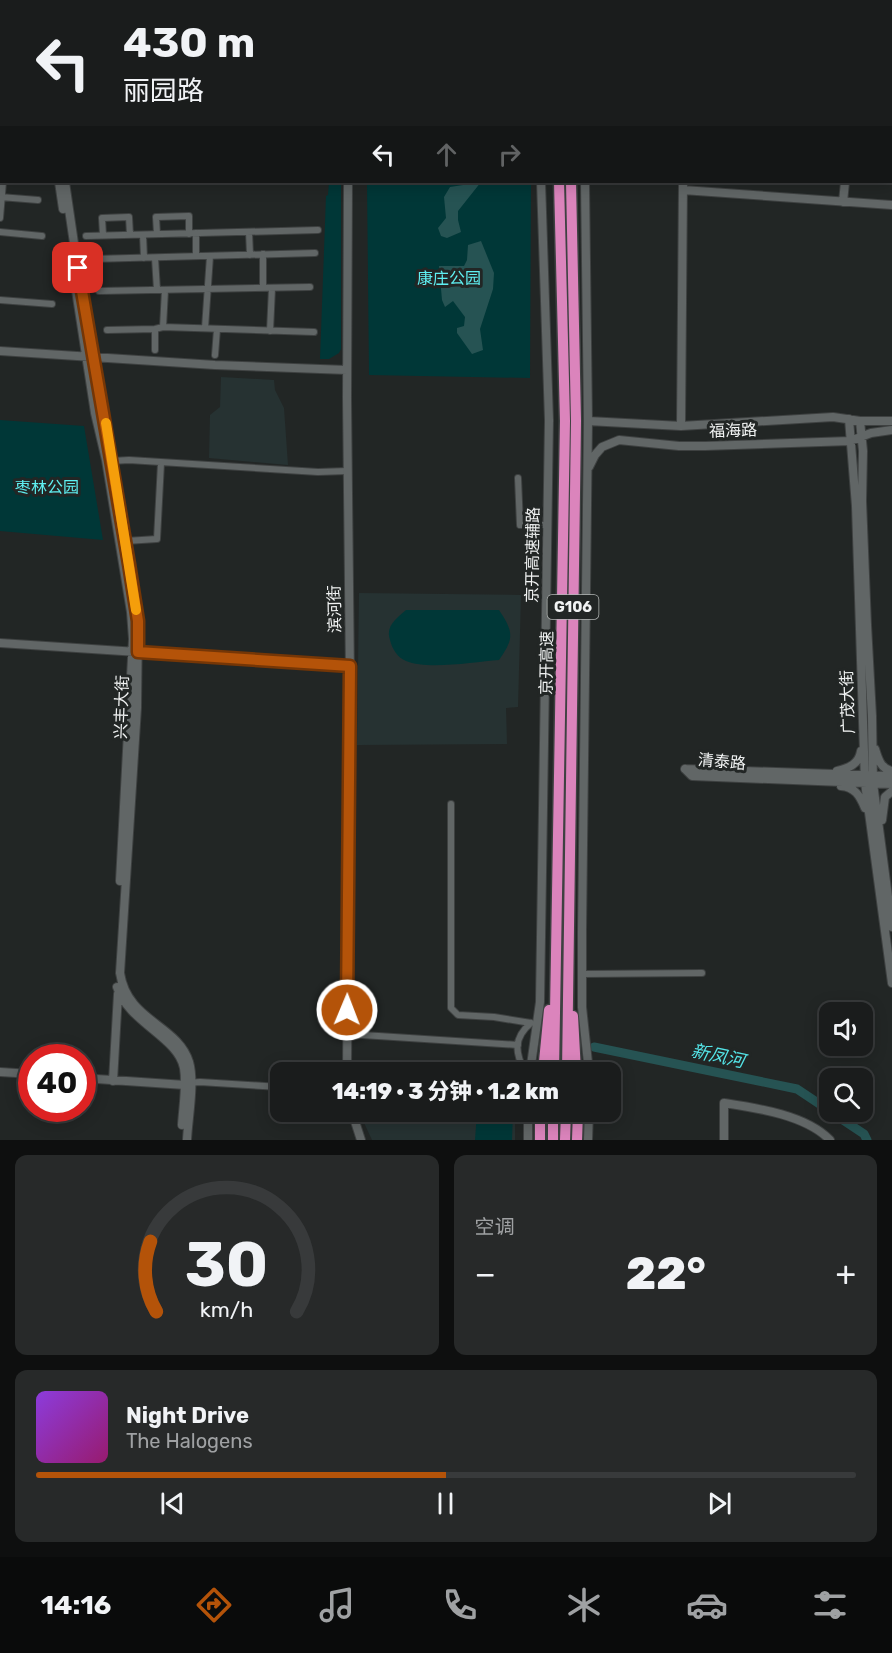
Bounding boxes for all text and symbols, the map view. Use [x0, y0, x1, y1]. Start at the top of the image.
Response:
text: 430 m [123, 18, 255, 68]
icon: left [24, 24, 102, 102]
text: 丽园路 [123, 75, 204, 107]
icon: left [367, 138, 400, 171]
icon: ahead [430, 138, 463, 171]
icon: right [493, 138, 526, 171]
pin [52, 242, 103, 293]
icon: arrive [61, 251, 94, 284]
park label: 康庄公园 [417, 269, 481, 288]
street label: 福海路 [709, 420, 757, 441]
park label: 枣林公园 [15, 478, 79, 497]
street label: 京开高速辅路 [522, 507, 543, 603]
street label: 滨河街 [325, 585, 344, 633]
road number: G106 [548, 595, 598, 619]
street label: 京开高速 [536, 631, 557, 695]
street label: 广茂大街 [837, 670, 858, 734]
street label: 兴丰大街 [111, 675, 132, 739]
street label: 清泰路 [697, 750, 747, 773]
position arrow [315, 978, 379, 1042]
map controls [819, 1002, 873, 1122]
button: sound [819, 1002, 873, 1056]
water label: 新凤河 [689, 1040, 750, 1073]
speed limit sign: 40 [18, 1044, 96, 1122]
button: search [819, 1068, 873, 1122]
text: 14:19 · 3 分钟 · 1.2 km [332, 1078, 559, 1105]
text: 空调 [475, 1215, 515, 1239]
text: 30 [185, 1228, 269, 1302]
text: 22° [626, 1247, 706, 1300]
text: − [475, 1254, 496, 1293]
text: + [835, 1254, 856, 1293]
text: km/h [200, 1297, 254, 1322]
text: Night Drive [126, 1402, 249, 1429]
text: The Halogens [126, 1429, 253, 1453]
icon: previous [156, 1487, 189, 1520]
icon: pause [429, 1487, 462, 1520]
icon: next [703, 1487, 736, 1520]
icon: directions [193, 1584, 235, 1626]
icon: music [316, 1584, 358, 1626]
icon: phone [439, 1584, 481, 1626]
icon: climate [563, 1584, 605, 1626]
icon: car [686, 1584, 728, 1626]
icon: filters [809, 1584, 851, 1626]
text: 14:16 [41, 1589, 111, 1621]

